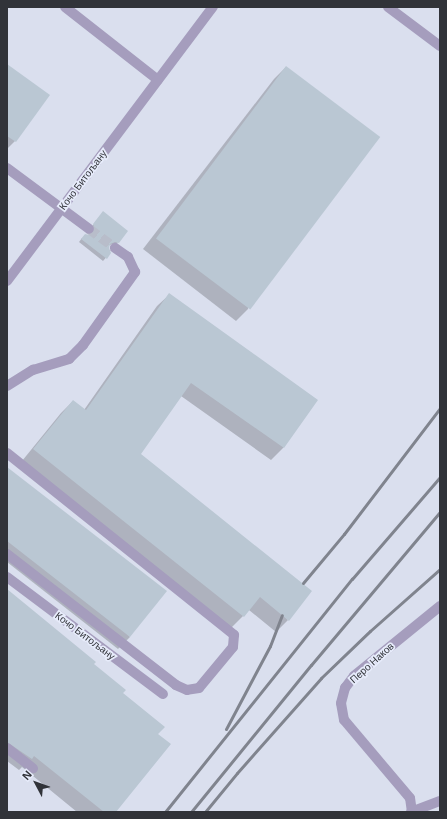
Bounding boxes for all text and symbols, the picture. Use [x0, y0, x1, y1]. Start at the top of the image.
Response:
street label: Кочо Битољану [57, 148, 109, 212]
street label: Кочо Битољану [53, 610, 117, 662]
street label: Перо Наков [348, 640, 396, 686]
north arrow [16, 763, 56, 803]
text: N [20, 768, 34, 782]

